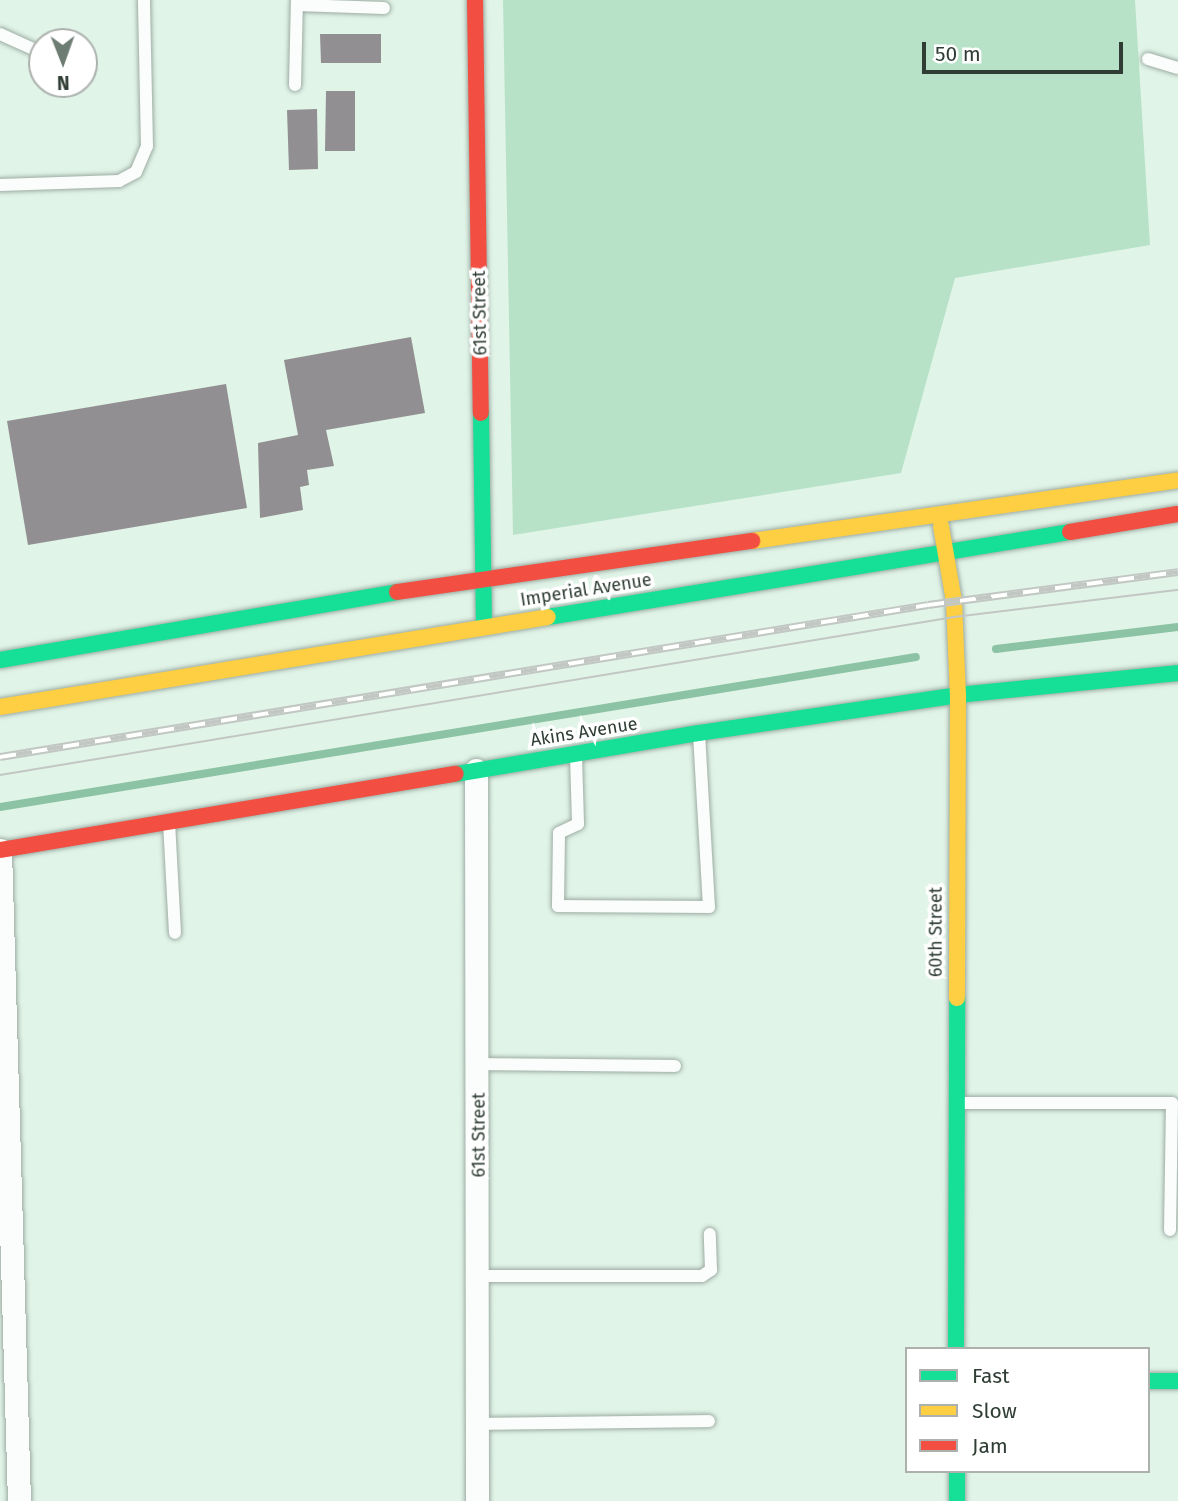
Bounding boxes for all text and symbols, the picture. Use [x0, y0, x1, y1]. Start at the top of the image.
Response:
north arrow [28, 28, 98, 98]
scale bar [926, 28, 1127, 72]
text: 50 m [935, 41, 981, 67]
text: N [57, 71, 70, 94]
street label: 61st Street [468, 270, 492, 356]
street label: Imperial Avenue [519, 569, 653, 611]
street label: Akins Avenue [529, 713, 639, 751]
street label: 60th Street [925, 887, 947, 977]
street label: 61st Street [468, 1092, 490, 1178]
legend [905, 1347, 1150, 1473]
text: Fast [972, 1363, 1010, 1389]
text: Slow [972, 1398, 1017, 1424]
text: Jam [972, 1433, 1008, 1459]

